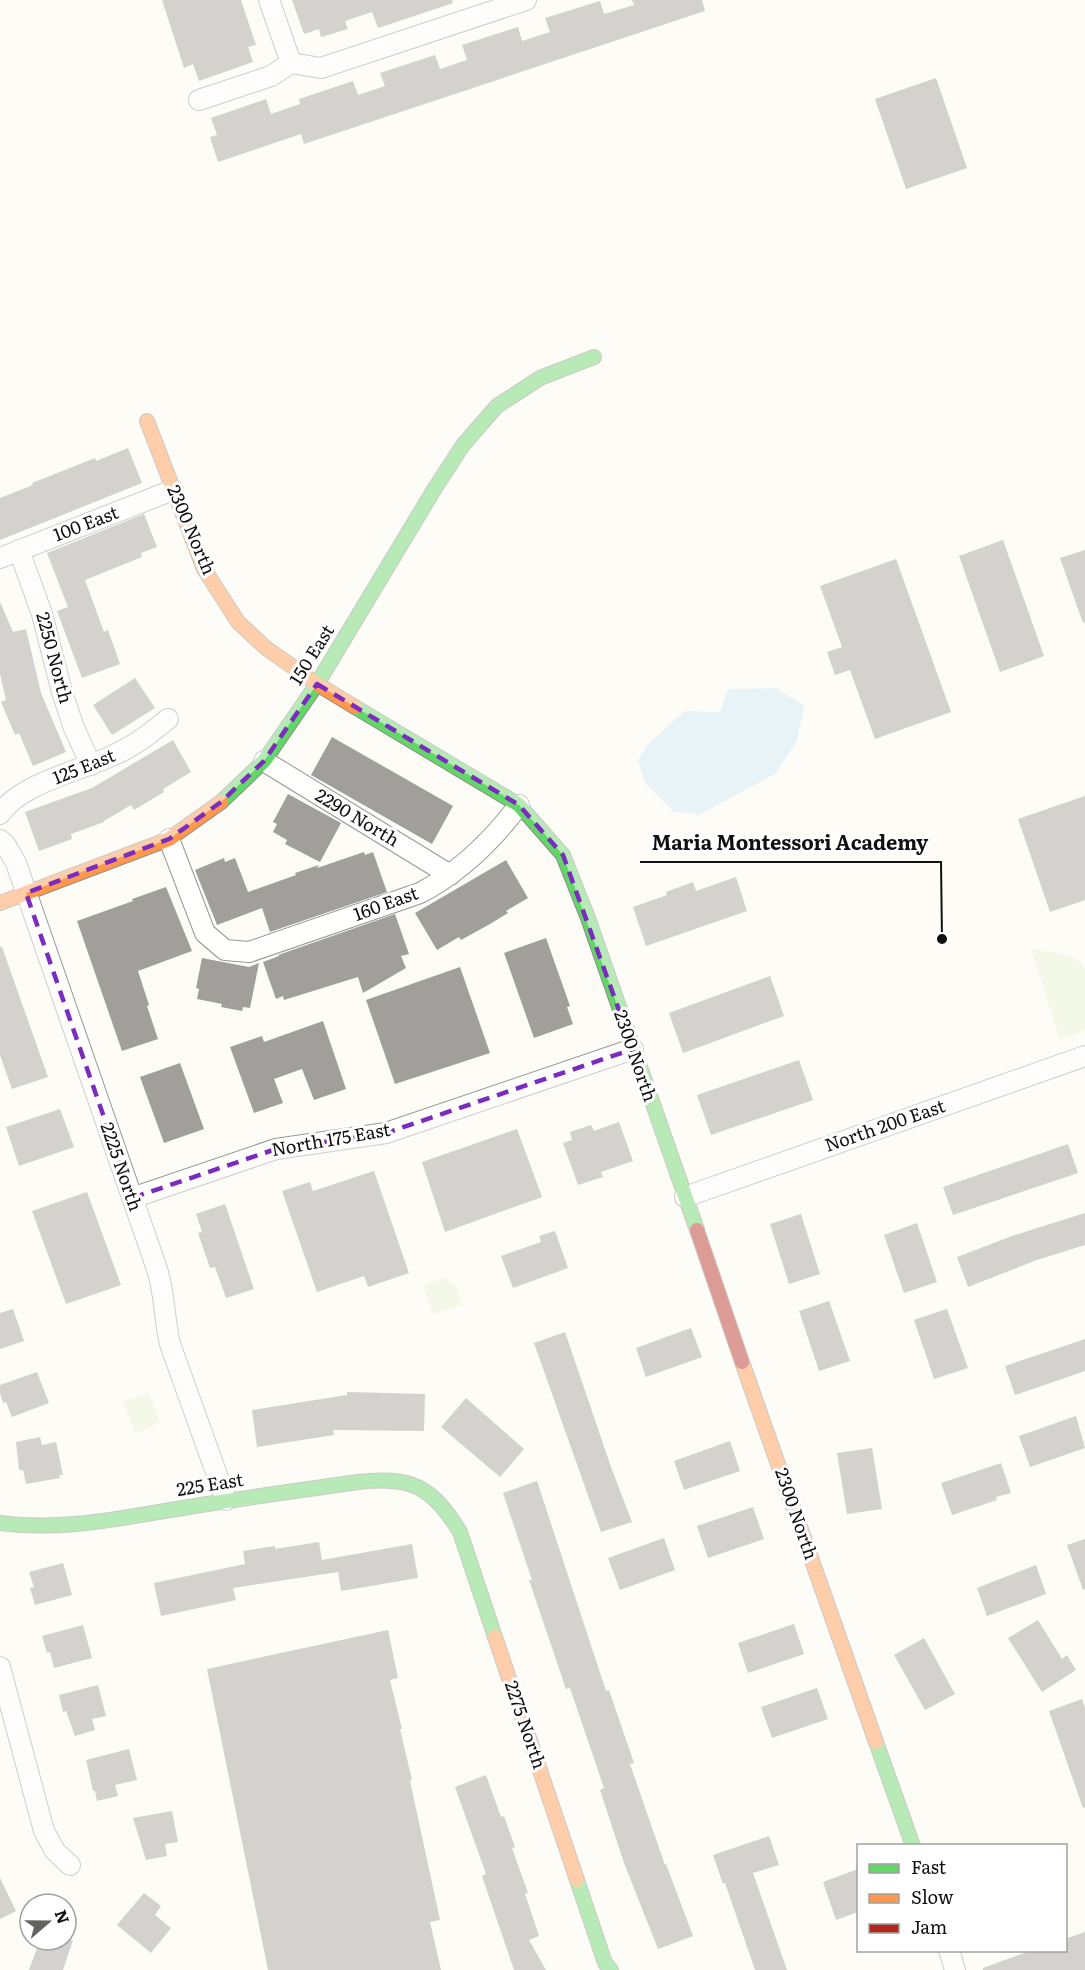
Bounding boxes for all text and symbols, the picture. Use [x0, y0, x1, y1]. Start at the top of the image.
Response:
street label: 2300 North [161, 480, 223, 579]
street label: 100 East [49, 498, 123, 547]
street label: 2250 North [30, 609, 81, 706]
street label: 150 East [282, 618, 340, 690]
street label: 125 East [48, 741, 119, 790]
street label: 2290 North [311, 781, 405, 853]
callout: Maria Montessori Academy [640, 824, 941, 862]
text: Maria Montessori Academy [652, 826, 929, 856]
street label: 160 East [349, 878, 422, 927]
street label: 2300 North [608, 1006, 665, 1105]
street label: North 200 East [821, 1091, 949, 1158]
street label: North 175 East [269, 1115, 393, 1162]
street label: 2225 North [95, 1118, 150, 1215]
street label: 2300 North [769, 1464, 826, 1563]
street label: 225 East [174, 1465, 246, 1502]
street label: 2275 North [499, 1677, 554, 1772]
legend [857, 1844, 1067, 1952]
text: Fast [911, 1853, 947, 1880]
text: Slow [911, 1883, 954, 1910]
north arrow [18, 1892, 78, 1952]
text: N [49, 1906, 77, 1927]
text: Jam [911, 1913, 947, 1940]

